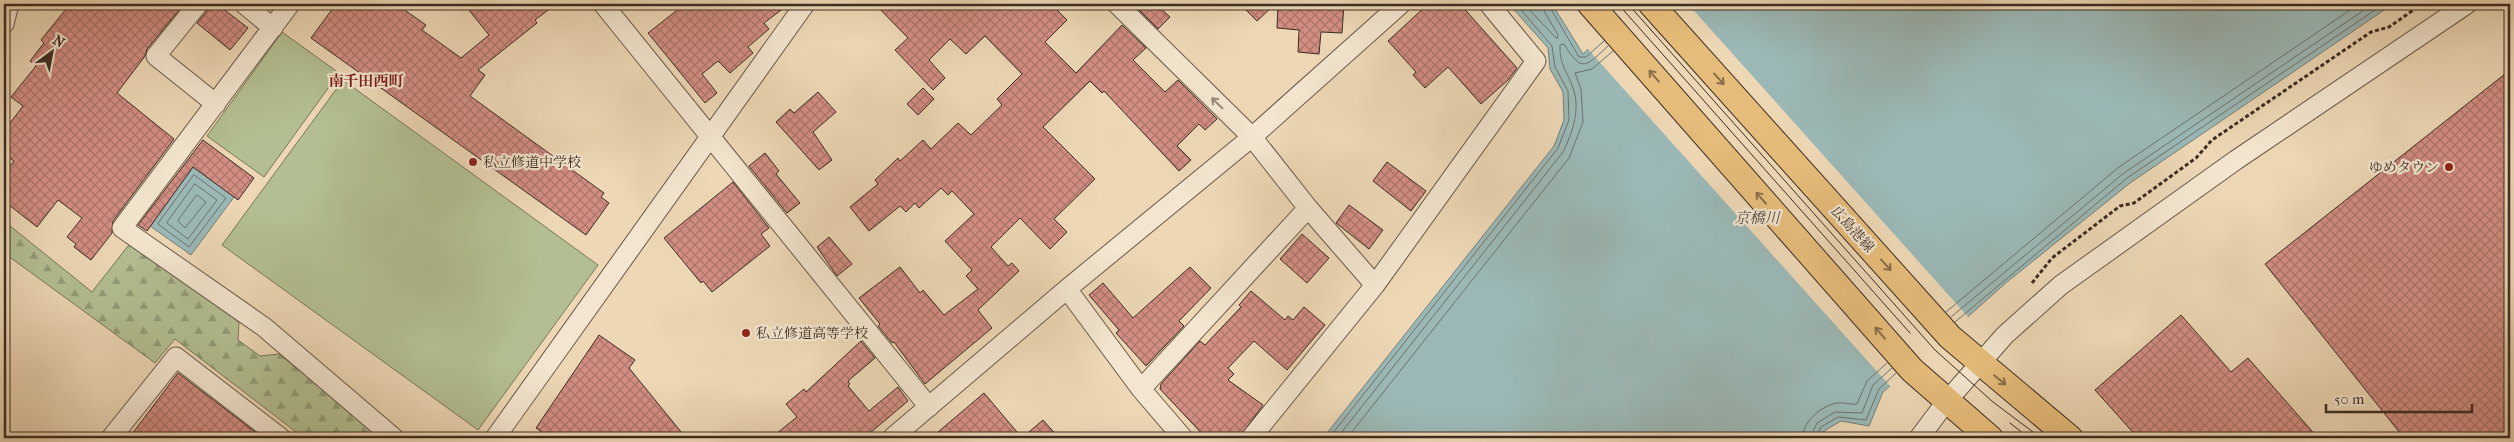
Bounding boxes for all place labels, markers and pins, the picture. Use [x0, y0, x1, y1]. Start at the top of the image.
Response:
place label: 私立修道中学校 [483, 154, 581, 171]
marker: 私立修道中学校 [467, 156, 479, 168]
place label: ゆめタウン [2369, 159, 2439, 176]
marker: ゆめタウン [2443, 161, 2455, 173]
place label: 私立修道高等学校 [756, 325, 868, 342]
marker: 私立修道高等学校 [740, 327, 752, 339]

